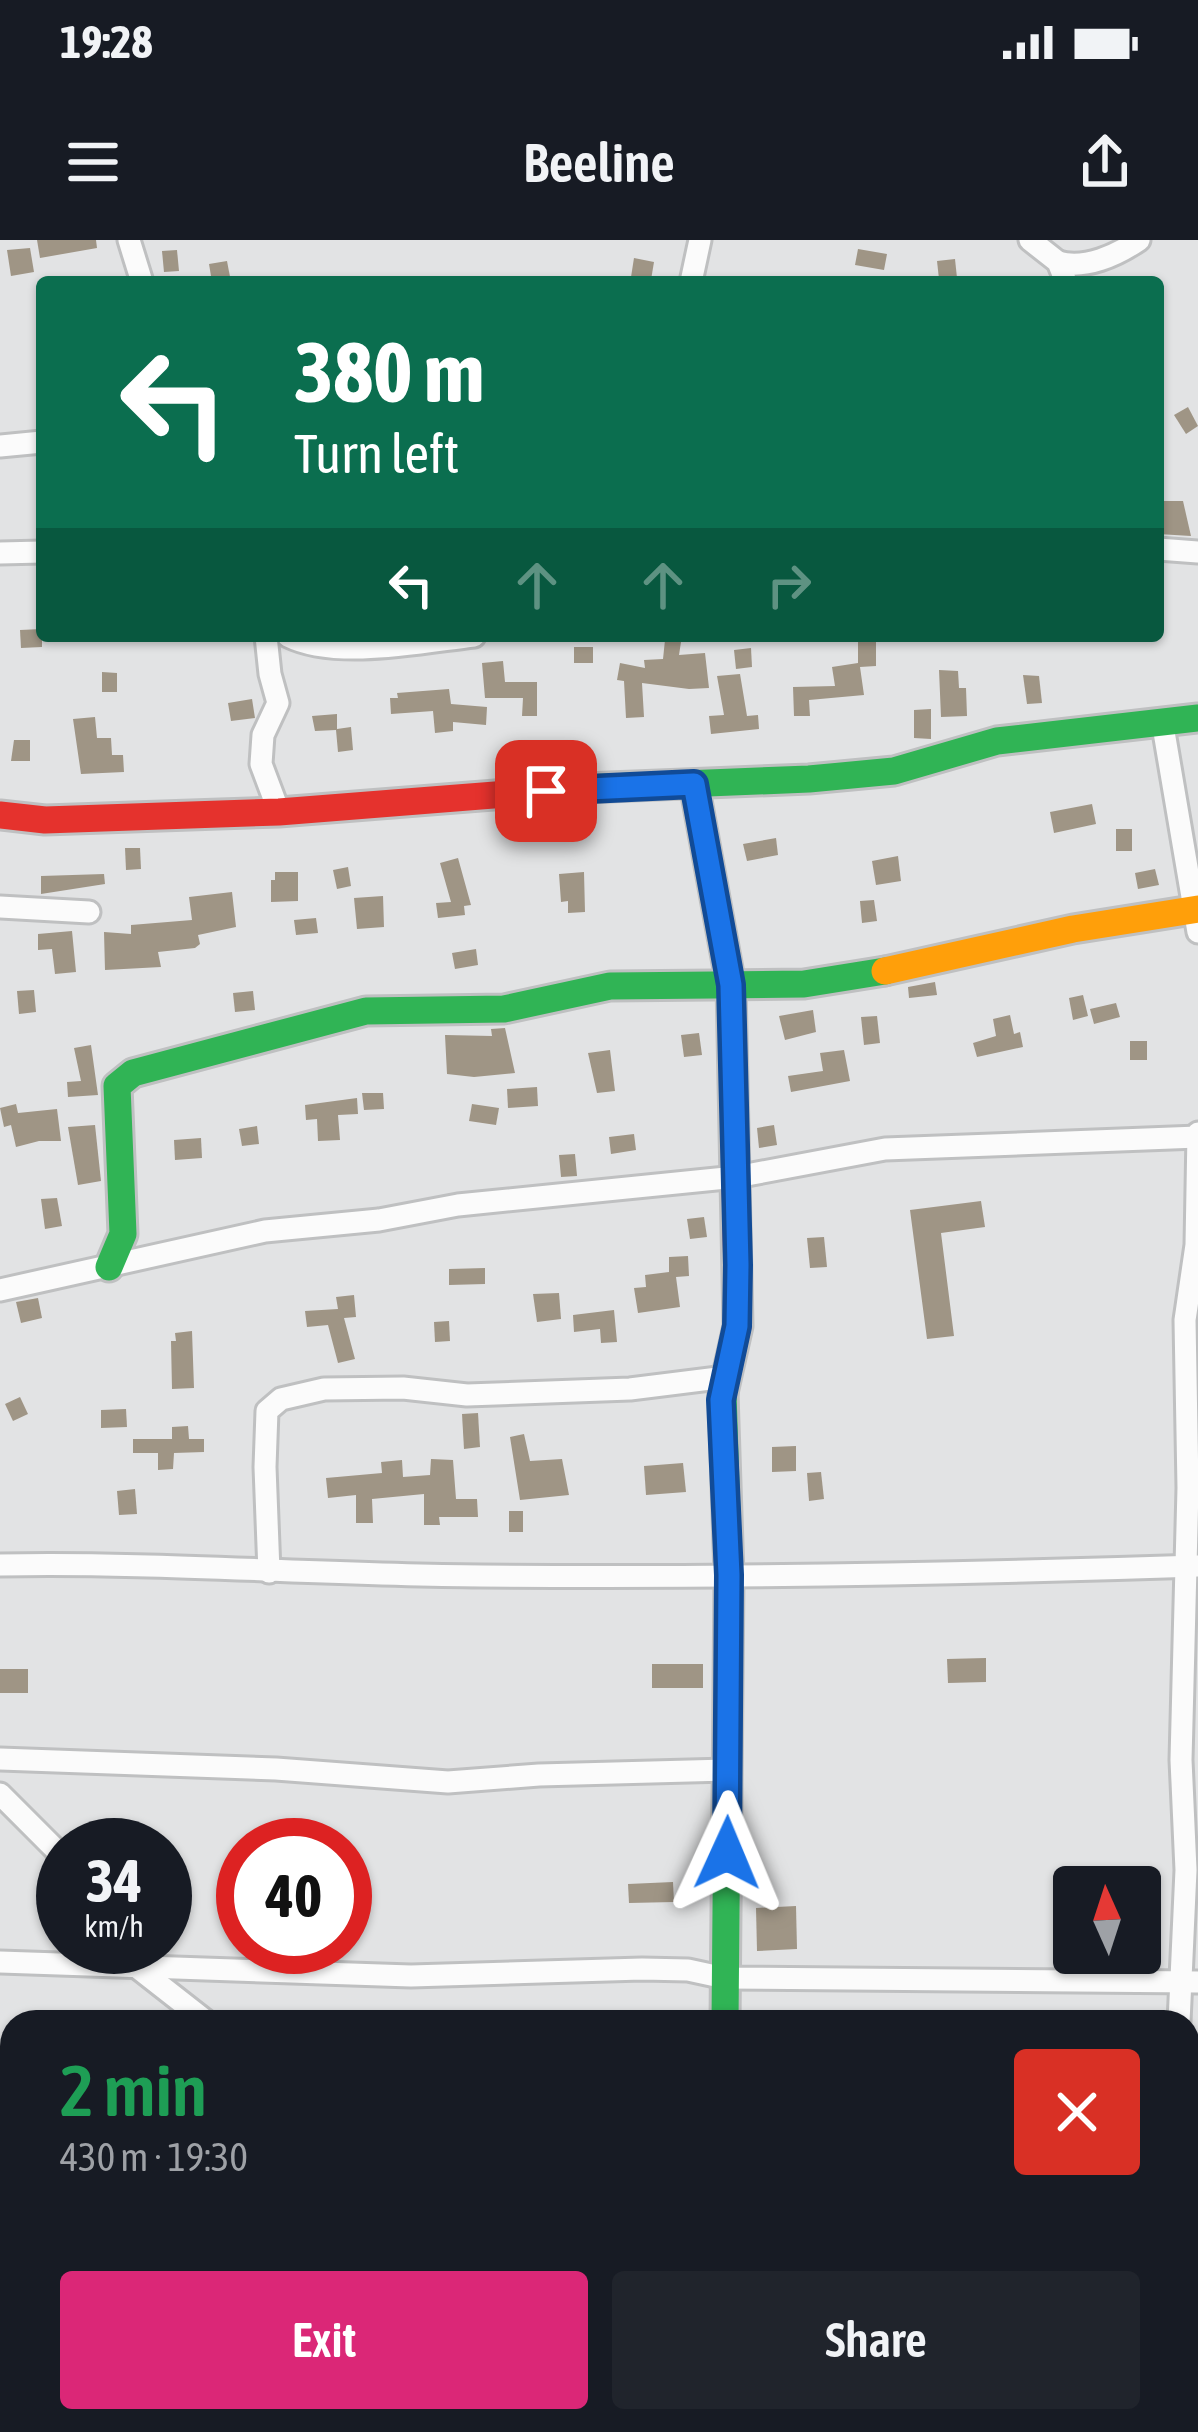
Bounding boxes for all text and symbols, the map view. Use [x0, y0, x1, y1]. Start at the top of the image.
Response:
text: 19:28 [60, 16, 153, 68]
icon: menu [60, 129, 126, 195]
icon: share [1072, 129, 1138, 195]
text: Beeline [523, 132, 675, 193]
icon: left [96, 324, 252, 480]
text: 380 m [294, 324, 484, 420]
text: Turn left [294, 423, 459, 484]
icon: left [378, 552, 444, 618]
icon: ahead [504, 552, 570, 618]
icon: ahead [630, 552, 696, 618]
icon: right [756, 552, 822, 618]
pin [495, 740, 597, 842]
icon: arrive [513, 758, 579, 824]
position arrow [664, 1790, 790, 1916]
speed limit sign: 40 [216, 1818, 372, 1974]
text: 34 [86, 1846, 142, 1915]
north arrow [1053, 1866, 1161, 1974]
map controls [1053, 1866, 1161, 1974]
text: km/h [84, 1909, 144, 1943]
text: 2 min [60, 2049, 207, 2131]
button: close [1014, 2049, 1140, 2175]
text: 430 m · 19:30 [60, 2135, 248, 2179]
button: Exit [60, 2271, 588, 2409]
button: Share [612, 2271, 1140, 2409]

